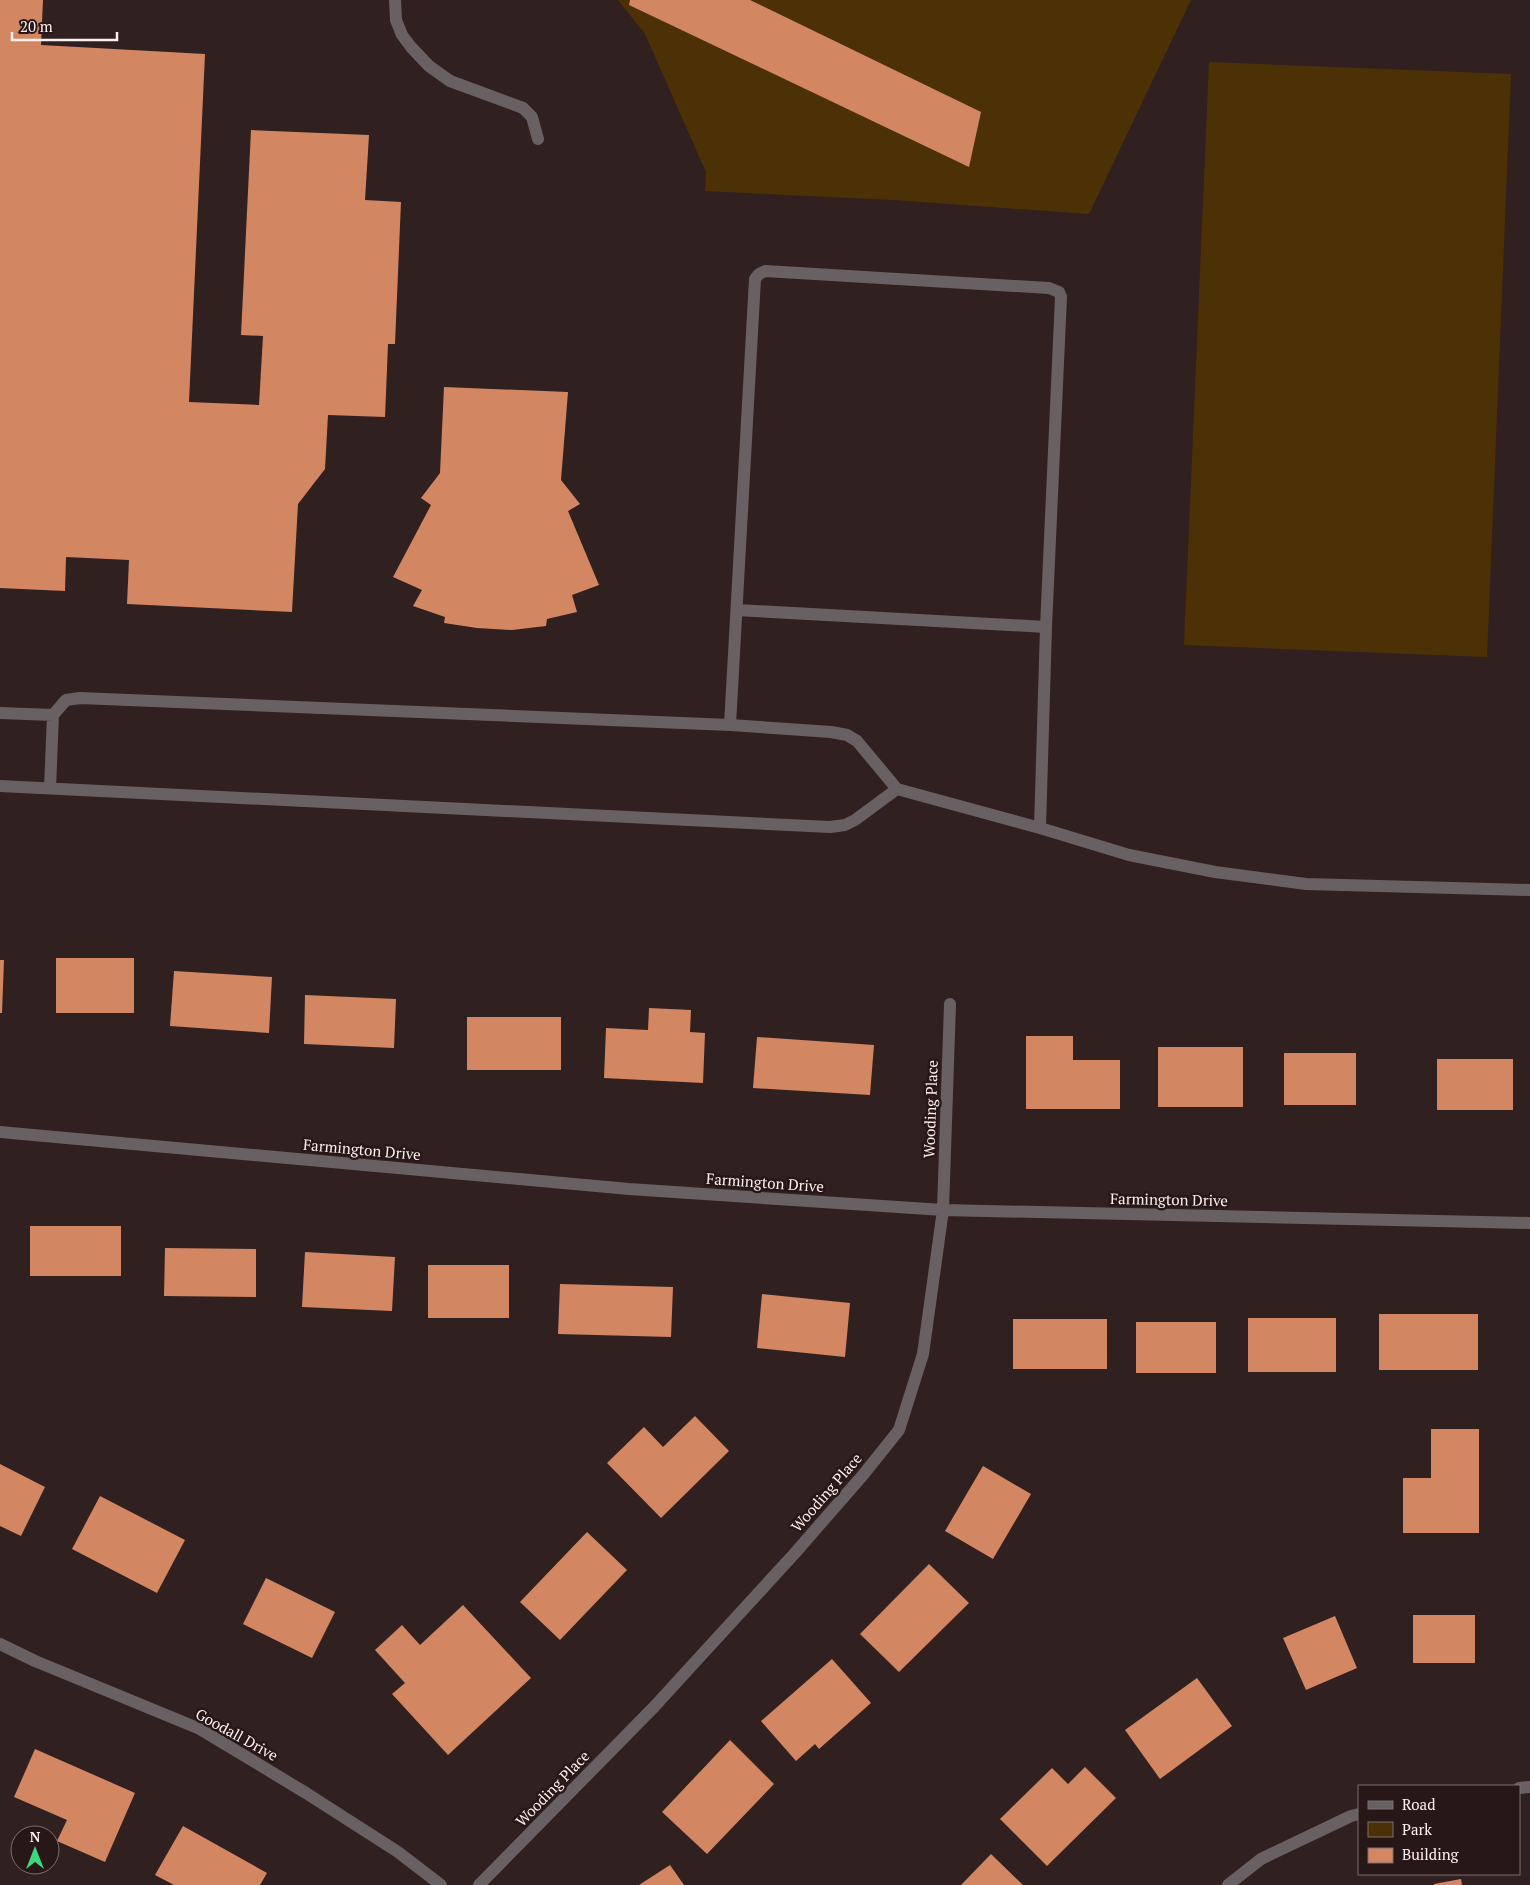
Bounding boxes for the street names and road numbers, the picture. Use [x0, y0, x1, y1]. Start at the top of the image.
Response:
street label: Wooding Place [918, 1060, 942, 1158]
street label: Farmington Drive [302, 1134, 422, 1164]
street label: Farmington Drive [705, 1168, 825, 1196]
street label: Farmington Drive [1110, 1188, 1228, 1210]
street label: Wooding Place [786, 1448, 866, 1536]
street label: Goodall Drive [192, 1703, 282, 1765]
street label: Wooding Place [511, 1746, 593, 1830]

